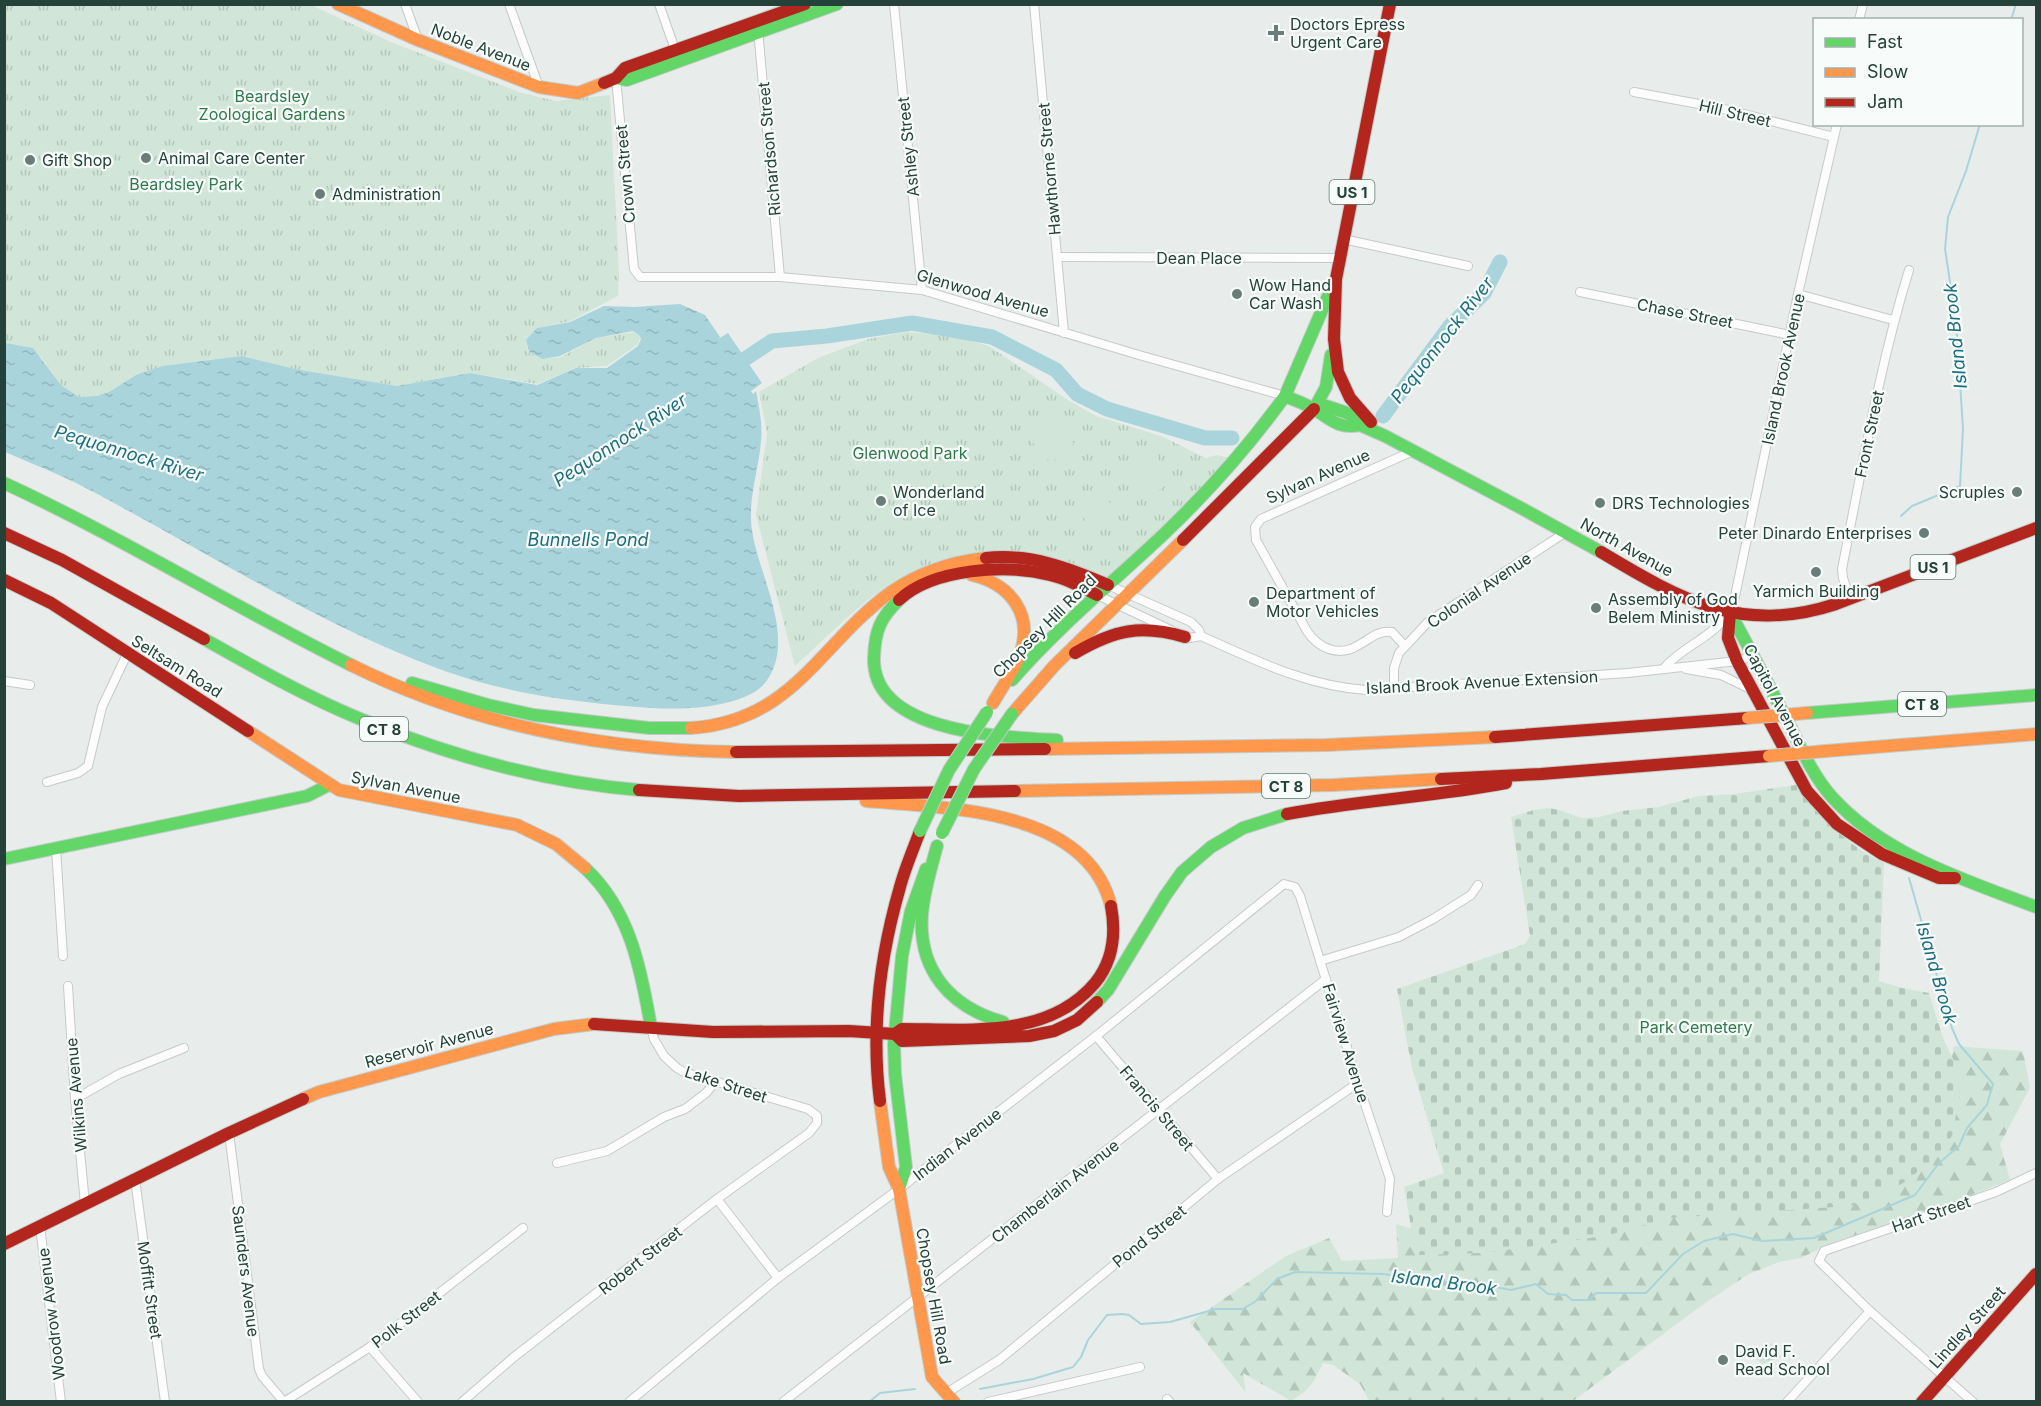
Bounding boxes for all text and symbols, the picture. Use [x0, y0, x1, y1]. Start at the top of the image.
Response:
place label: Doctors Epress Urgent Care [1290, 14, 1405, 52]
legend [1813, 18, 2023, 126]
street label: Noble Avenue [428, 19, 534, 75]
marker: Doctors Epress Urgent Care [1267, 24, 1285, 42]
text: Fast [1867, 31, 1903, 52]
text: Slow [1867, 61, 1908, 82]
street label: Richardson Street [753, 81, 785, 217]
park label: Beardsley Zoological Gardens [199, 86, 345, 124]
text: Jam [1867, 91, 1903, 112]
street label: Hill Street [1697, 95, 1773, 131]
street label: Ashley Street [893, 96, 923, 198]
street label: Hawthorne Street [1033, 102, 1065, 236]
street label: Crown Street [611, 124, 639, 224]
place label: Animal Care Center [158, 148, 305, 168]
place label: Gift Shop [42, 150, 112, 170]
marker: Animal Care Center [139, 151, 153, 165]
marker: Gift Shop [23, 153, 37, 167]
park label: Beardsley Park [129, 174, 243, 194]
road number: US 1 [1330, 180, 1374, 204]
place label: Administration [332, 184, 441, 204]
marker: Administration [313, 187, 327, 201]
street label: Dean Place [1156, 248, 1242, 268]
street label: Glenwood Avenue [914, 264, 1052, 322]
water label: Pequonnock River [1386, 272, 1499, 407]
place label: Wow Hand Car Wash [1249, 275, 1331, 313]
water label: Island Brook [1939, 281, 1971, 390]
marker: Wow Hand Car Wash [1230, 287, 1244, 301]
street label: Island Brook Avenue [1757, 291, 1809, 447]
street label: Chase Street [1635, 294, 1735, 332]
water label: Pequonnock River [550, 388, 691, 491]
street label: Front Street [1850, 389, 1888, 479]
water label: Pequonnock River [52, 420, 207, 486]
park label: Glenwood Park [852, 443, 968, 463]
street label: Sylvan Avenue [1263, 444, 1373, 508]
place label: Wonderland of Ice [893, 482, 985, 520]
place label: Scruples [1939, 482, 2005, 502]
marker: Scruples [2010, 485, 2024, 499]
place label: DRS Technologies [1612, 493, 1750, 513]
marker: Wonderland of Ice [874, 494, 888, 508]
marker: DRS Technologies [1593, 496, 1607, 510]
street label: North Avenue [1577, 513, 1677, 581]
place label: Peter Dinardo Enterprises [1718, 523, 1912, 543]
marker: Peter Dinardo Enterprises [1917, 526, 1931, 540]
water label: Bunnells Pond [527, 529, 649, 550]
street label: Colonial Avenue [1423, 548, 1535, 632]
road number: US 1 [1910, 555, 1956, 579]
marker: Yarmich Building [1809, 565, 1823, 579]
street label: Chopsey Hill Road [988, 570, 1100, 682]
place label: Yarmich Building [1753, 581, 1879, 601]
place label: Department of Motor Vehicles [1266, 583, 1379, 621]
place label: Assembly of God Belem Ministry [1608, 589, 1738, 627]
marker: Department of Motor Vehicles [1247, 595, 1261, 609]
marker: Assembly of God Belem Ministry [1589, 601, 1603, 615]
street label: Seltsam Road [128, 630, 226, 702]
street label: Capitol Avenue [1740, 640, 1810, 750]
street label: Island Brook Avenue Extension [1365, 666, 1599, 698]
road number: CT 8 [1898, 692, 1946, 716]
road number: CT 8 [360, 717, 408, 741]
street label: Sylvan Avenue [349, 767, 463, 807]
road number: CT 8 [1262, 774, 1310, 798]
water label: Island Brook [1912, 919, 1962, 1028]
street label: Fairview Avenue [1318, 981, 1374, 1105]
park label: Park Cemetery [1640, 1017, 1752, 1037]
street label: Reservoir Avenue [363, 1018, 495, 1072]
street label: Wilkins Avenue [61, 1037, 91, 1153]
street label: Lake Street [682, 1061, 770, 1107]
street label: Francis Street [1116, 1062, 1198, 1154]
street label: Indian Avenue [909, 1103, 1005, 1185]
street label: Chamberlain Avenue [987, 1135, 1123, 1247]
street label: Hart Street [1889, 1191, 1973, 1237]
street label: Pond Street [1108, 1200, 1190, 1272]
street label: Saunders Avenue [228, 1204, 264, 1338]
street label: Robert Street [594, 1221, 686, 1299]
street label: Chopsey Hill Road [912, 1226, 956, 1366]
street label: Moffitt Street [133, 1240, 167, 1340]
street label: Woodrow Avenue [33, 1247, 69, 1381]
water label: Island Brook [1390, 1265, 1499, 1299]
street label: Lindley Street [1925, 1282, 2009, 1372]
street label: Polk Street [368, 1286, 444, 1352]
place label: David F. Read School [1735, 1341, 1830, 1379]
marker: David F. Read School [1716, 1353, 1730, 1367]

